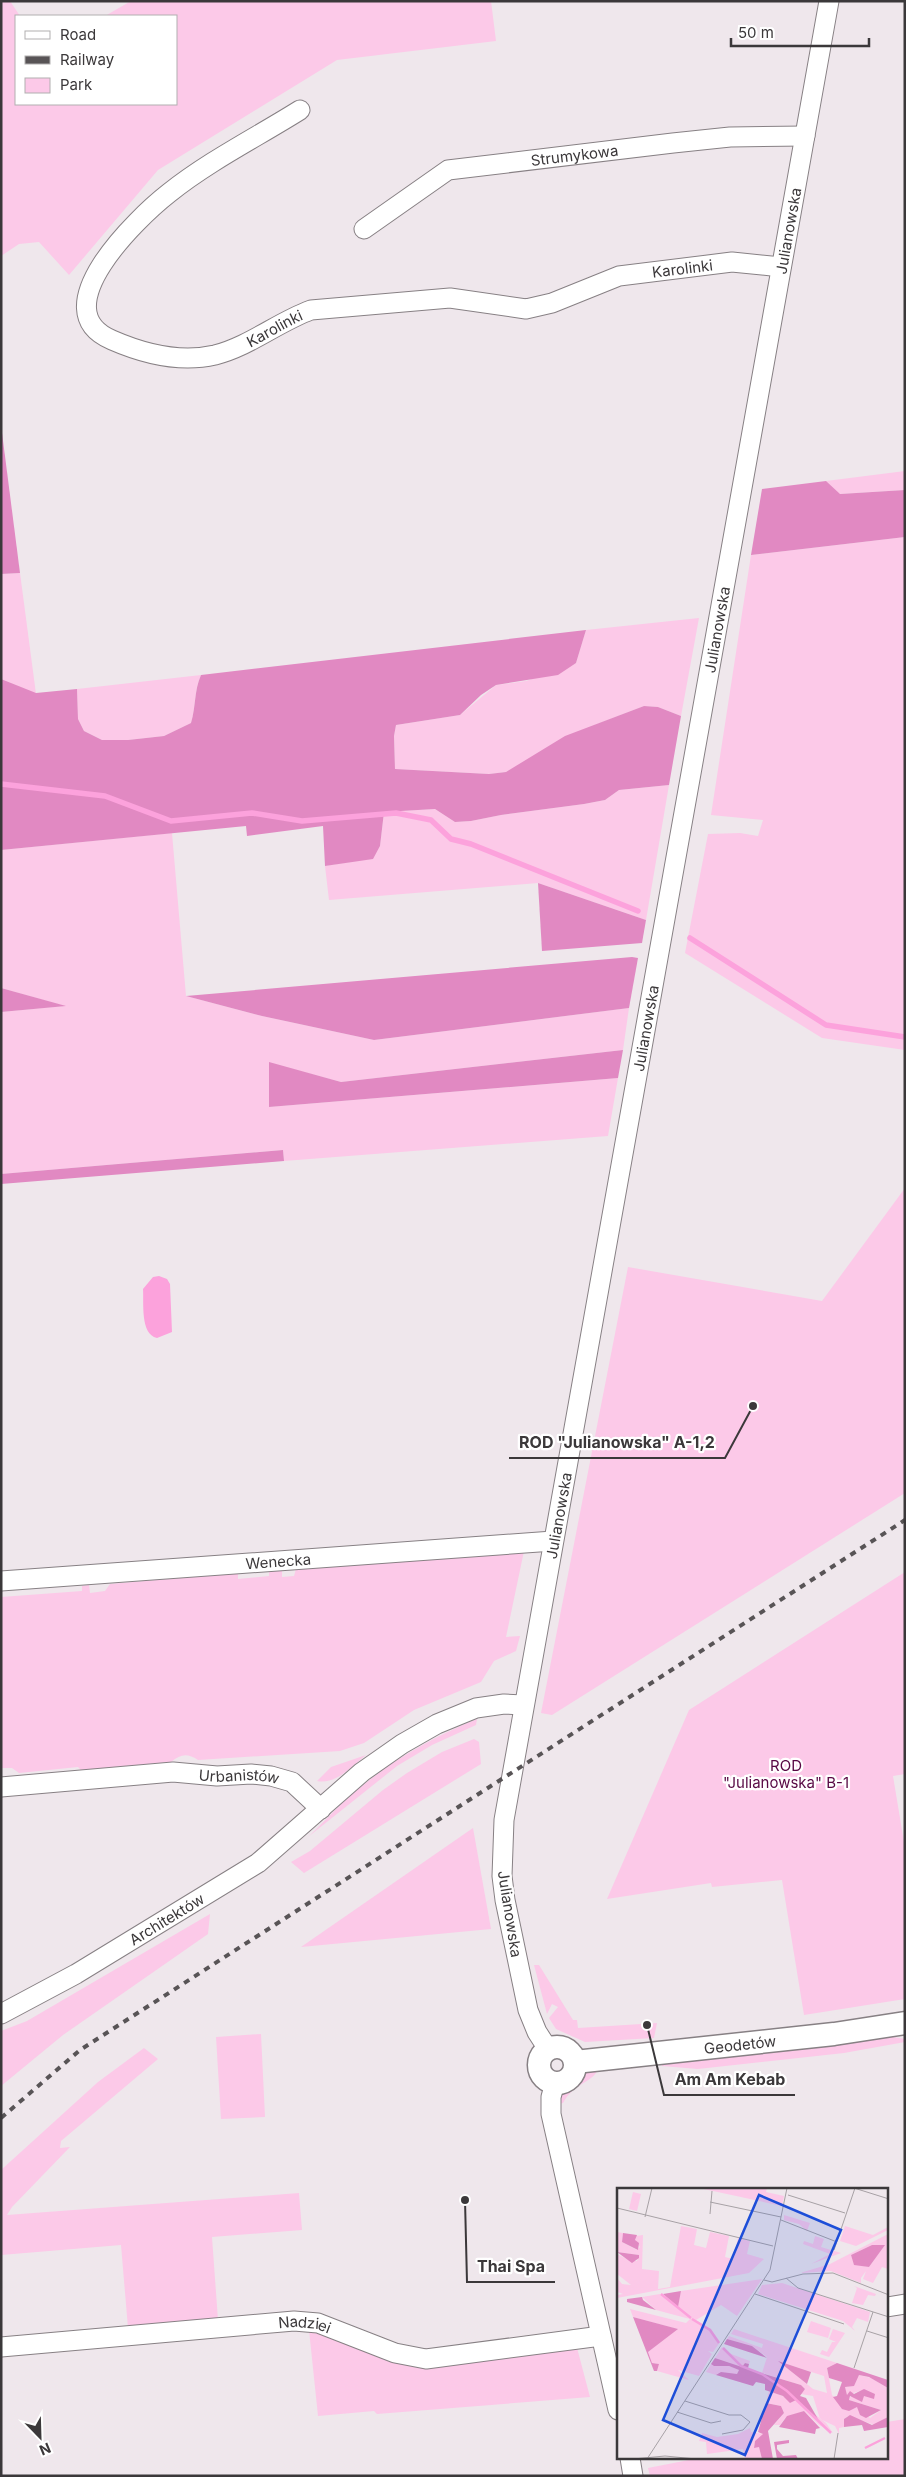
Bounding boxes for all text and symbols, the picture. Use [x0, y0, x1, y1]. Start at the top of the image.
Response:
legend [15, 15, 178, 105]
scale bar [731, 15, 868, 47]
text: 50 m [738, 23, 774, 42]
text: Road [60, 25, 96, 44]
text: Railway [60, 50, 115, 69]
text: Park [60, 75, 93, 94]
street label: Strumykowa [530, 140, 619, 169]
street label: Julianowska [771, 186, 805, 276]
street label: Karolinki [651, 255, 714, 281]
street label: Karolinki [243, 305, 305, 351]
street label: Julianowska [700, 585, 734, 674]
street label: Julianowska [628, 983, 663, 1073]
callout: ROD "Julianowska" A-1,2 [509, 1427, 725, 1458]
text: ROD "Julianowska" A-1,2 [519, 1432, 715, 1452]
street label: Julianowska [541, 1471, 575, 1560]
street label: Wenecka [245, 1549, 312, 1573]
park label: ROD "Julianowska" B-1 [723, 1756, 849, 1792]
street label: Urbanistów [198, 1764, 282, 1787]
street label: Julianowska [494, 1869, 526, 1959]
street label: Architektów [126, 1889, 207, 1949]
street label: Geodetów [703, 2031, 777, 2058]
callout: Am Am Kebab [664, 2064, 795, 2095]
text: Am Am Kebab [675, 2069, 785, 2089]
inset map [617, 2188, 888, 2460]
callout: Thai Spa [467, 2251, 555, 2282]
text: Thai Spa [477, 2256, 545, 2276]
street label: Nadziei [277, 2311, 334, 2337]
north arrow [15, 2412, 65, 2462]
text: N [37, 2440, 54, 2459]

